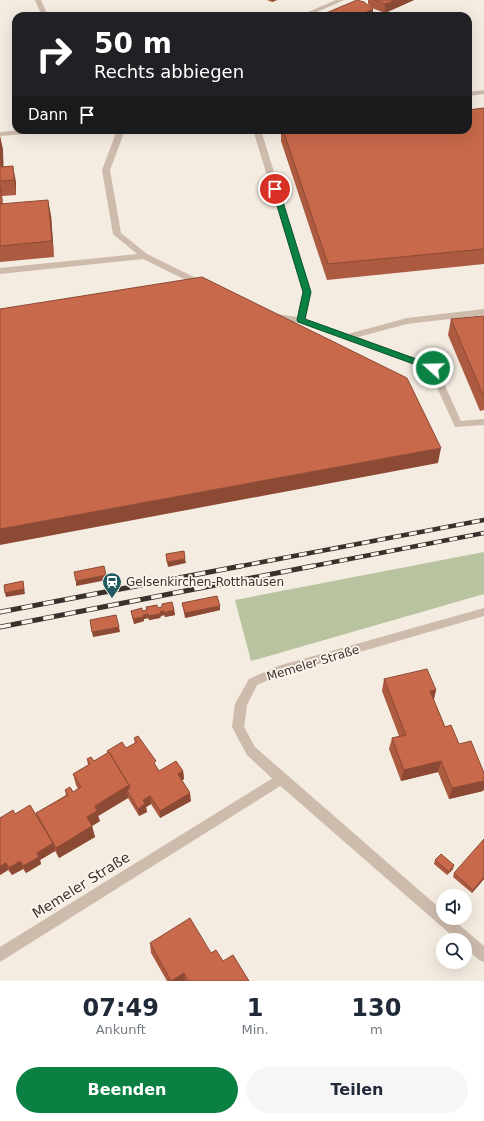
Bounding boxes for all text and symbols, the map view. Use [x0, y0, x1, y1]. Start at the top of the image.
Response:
text: 50 m [94, 27, 172, 60]
icon: right [28, 28, 80, 80]
text: Rechts abbiegen [94, 61, 244, 82]
icon: arrive [76, 104, 98, 126]
text: Dann [28, 106, 68, 124]
pin [258, 172, 292, 206]
icon: arrive [264, 178, 286, 200]
position arrow [412, 347, 454, 389]
station icon: Gelsenkirchen-Rotthausen [101, 571, 123, 599]
place label: Gelsenkirchen-Rotthausen [126, 575, 284, 589]
street label: Memeler Straße [265, 642, 361, 684]
street label: Memeler Straße [29, 849, 133, 921]
map controls [436, 889, 472, 969]
button: sound [436, 889, 472, 925]
button: search [436, 933, 472, 969]
text: 07:49 [83, 994, 159, 1022]
text: 1 [247, 994, 263, 1022]
text: 130 [351, 994, 401, 1022]
text: Ankunft [96, 1022, 146, 1037]
text: Min. [242, 1022, 269, 1037]
text: m [370, 1022, 383, 1037]
button: Beenden [16, 1067, 238, 1113]
button: Teilen [246, 1067, 468, 1113]

